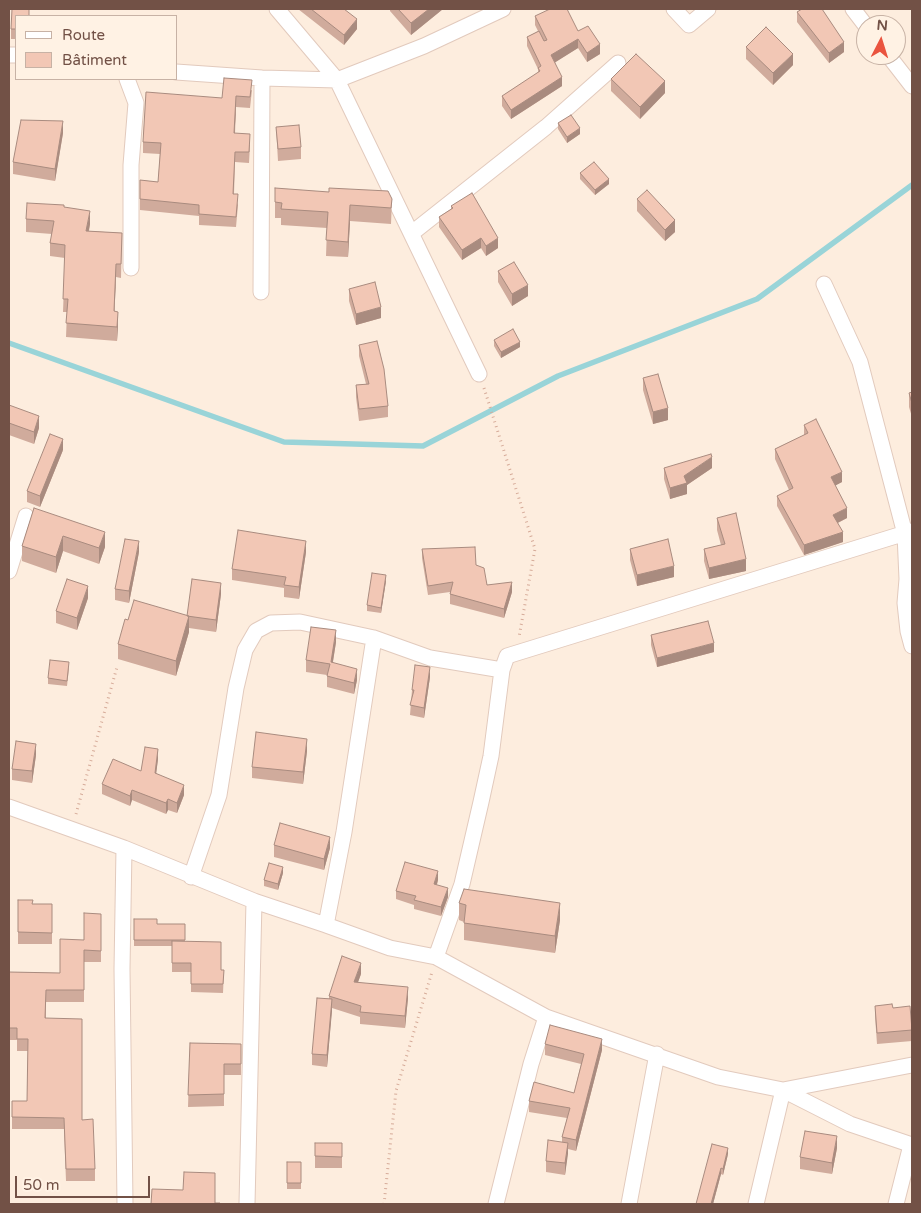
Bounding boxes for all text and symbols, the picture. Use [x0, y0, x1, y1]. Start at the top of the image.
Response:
legend [15, 15, 178, 80]
north arrow [856, 15, 906, 65]
text: N [876, 17, 889, 35]
text: Route [62, 26, 105, 44]
text: Bâtiment [62, 51, 127, 69]
scale bar [18, 1166, 152, 1198]
text: 50 m [23, 1176, 60, 1194]

